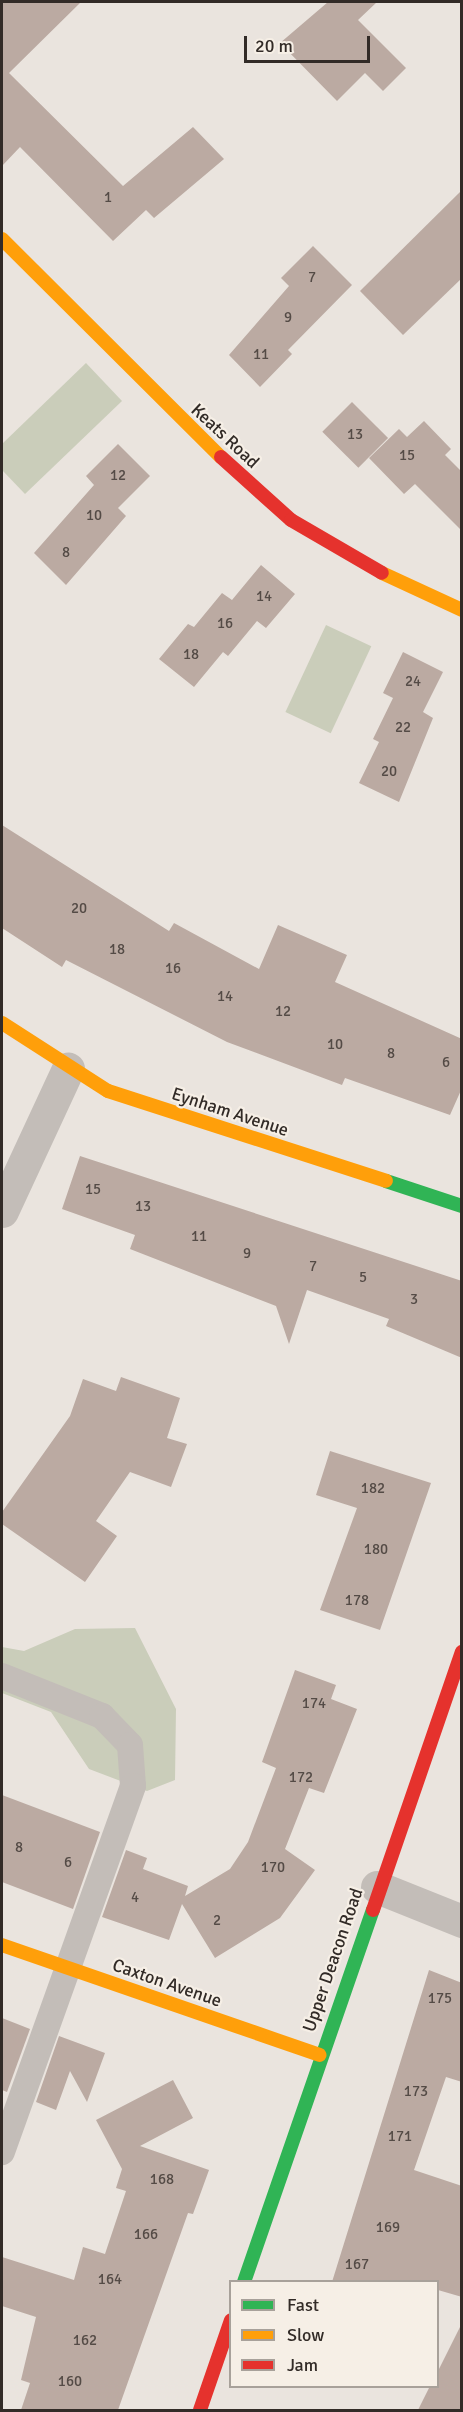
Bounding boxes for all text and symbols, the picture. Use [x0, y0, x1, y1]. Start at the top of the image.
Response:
scale bar [247, 24, 373, 62]
text: 20 m [255, 35, 293, 57]
house number: 1 [104, 189, 112, 207]
house number: 7 [308, 269, 316, 287]
house number: 9 [284, 309, 292, 327]
house number: 11 [253, 346, 269, 364]
street label: Keats Road [187, 399, 263, 473]
house number: 13 [347, 426, 363, 444]
house number: 15 [399, 447, 415, 465]
house number: 12 [110, 467, 126, 485]
house number: 10 [86, 507, 102, 525]
house number: 8 [62, 544, 70, 562]
house number: 14 [256, 588, 272, 606]
house number: 16 [217, 615, 233, 633]
house number: 18 [183, 646, 199, 664]
house number: 24 [405, 673, 421, 691]
house number: 22 [395, 719, 411, 737]
house number: 20 [381, 763, 397, 781]
house number: 20 [71, 900, 87, 918]
house number: 18 [109, 941, 125, 959]
house number: 16 [165, 960, 181, 978]
house number: 14 [217, 988, 233, 1006]
house number: 12 [275, 1003, 291, 1021]
house number: 10 [327, 1036, 343, 1054]
house number: 8 [387, 1045, 395, 1063]
house number: 6 [442, 1054, 450, 1072]
street label: Eynham Avenue [169, 1083, 291, 1141]
house number: 15 [85, 1181, 101, 1199]
house number: 13 [135, 1198, 151, 1216]
house number: 11 [191, 1228, 207, 1246]
house number: 9 [243, 1245, 251, 1263]
house number: 7 [309, 1258, 317, 1276]
house number: 5 [359, 1269, 367, 1287]
house number: 3 [410, 1291, 418, 1309]
house number: 182 [361, 1480, 385, 1498]
house number: 180 [364, 1541, 388, 1559]
house number: 178 [345, 1592, 369, 1610]
house number: 174 [302, 1695, 326, 1713]
house number: 172 [289, 1769, 313, 1787]
house number: 8 [15, 1839, 23, 1857]
house number: 6 [64, 1854, 72, 1872]
house number: 170 [261, 1859, 285, 1877]
street label: Upper Deacon Road [298, 1885, 368, 2035]
house number: 4 [131, 1889, 139, 1907]
house number: 2 [213, 1912, 221, 1930]
street label: Caxton Avenue [110, 1954, 224, 2012]
house number: 175 [428, 1990, 452, 2008]
house number: 173 [404, 2083, 428, 2101]
house number: 171 [388, 2128, 412, 2146]
house number: 168 [150, 2171, 174, 2189]
house number: 169 [376, 2219, 400, 2237]
house number: 166 [134, 2226, 158, 2244]
house number: 167 [345, 2256, 369, 2274]
house number: 164 [98, 2271, 122, 2289]
legend [229, 2280, 439, 2388]
text: Fast [287, 2294, 319, 2316]
text: Slow [287, 2324, 324, 2346]
house number: 162 [73, 2332, 97, 2350]
text: Jam [287, 2354, 318, 2376]
house number: 160 [58, 2373, 82, 2391]

